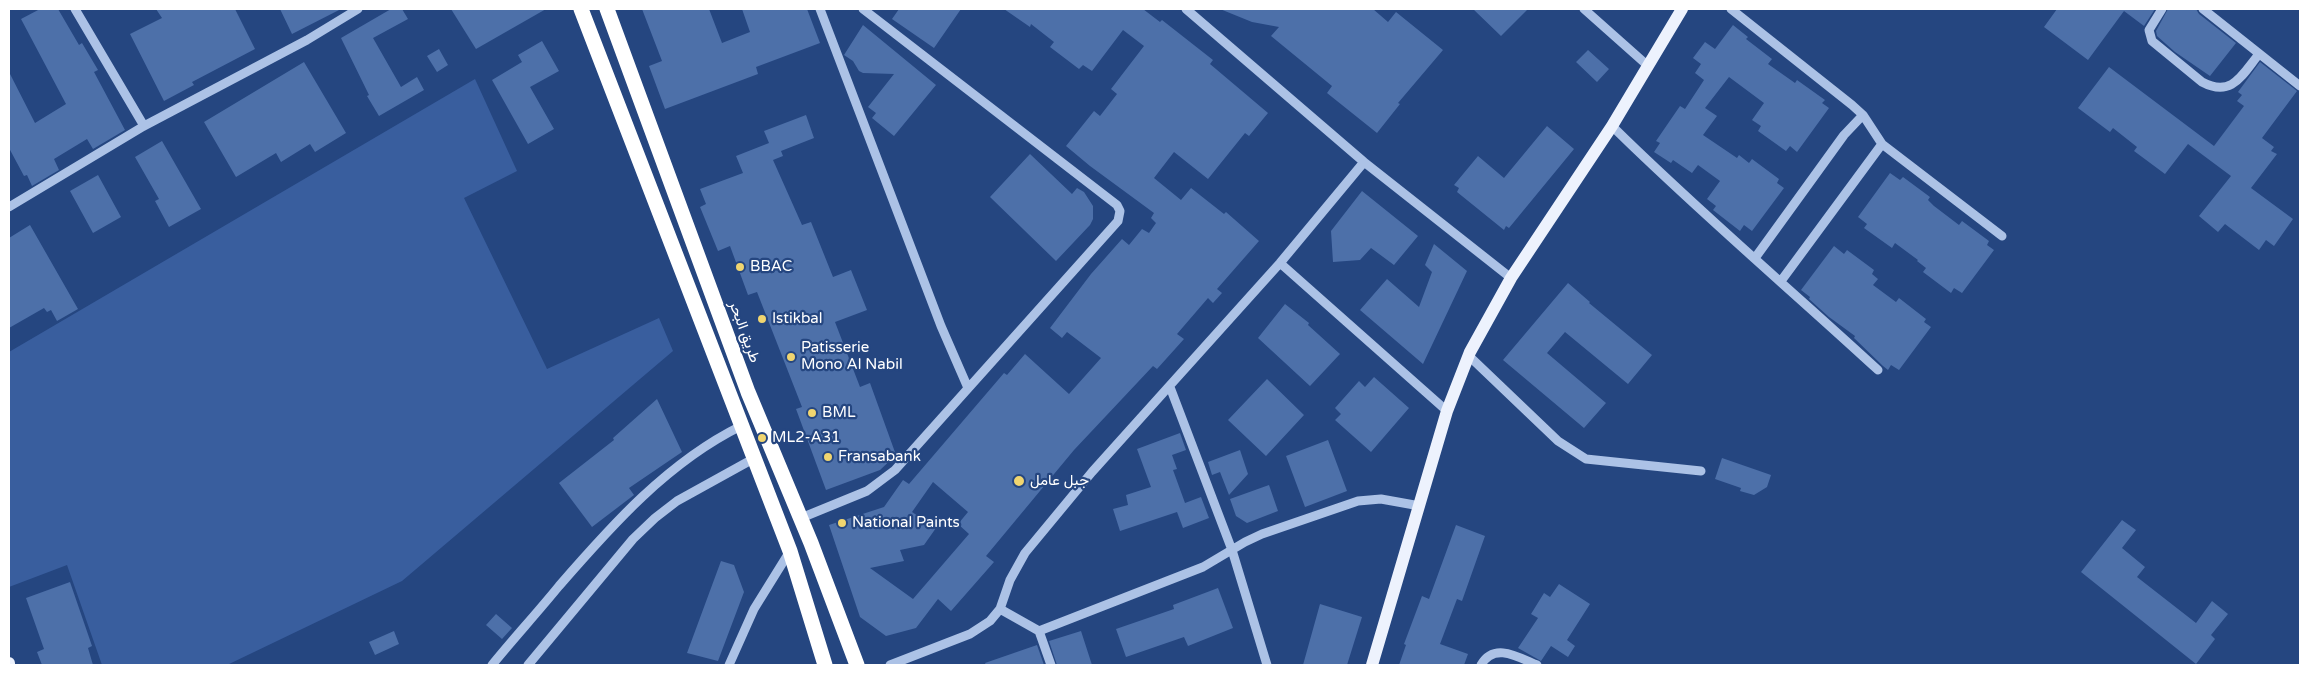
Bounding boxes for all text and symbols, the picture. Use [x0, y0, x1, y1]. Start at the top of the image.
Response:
place label: BBAC [750, 258, 792, 276]
marker: BBAC [734, 261, 746, 273]
street label: طريق البحر [724, 299, 764, 365]
place label: Istikbal [772, 310, 823, 328]
marker: Istikbal [756, 313, 768, 325]
place label: Patisserie Mono Al Nabil [801, 339, 903, 374]
marker: Patisserie Mono Al Nabil [785, 351, 797, 363]
place label: BML [822, 404, 856, 422]
marker: BML [806, 407, 818, 419]
place label: ML2-A31 [772, 429, 840, 447]
marker: ML2-A31 [756, 432, 768, 444]
place label: Fransabank [838, 448, 921, 466]
marker: Fransabank [822, 451, 834, 463]
place label: جبل عامل [1030, 472, 1089, 490]
marker: جبل عامل [1012, 474, 1026, 488]
place label: National Paints [852, 514, 960, 532]
marker: National Paints [836, 517, 848, 529]

